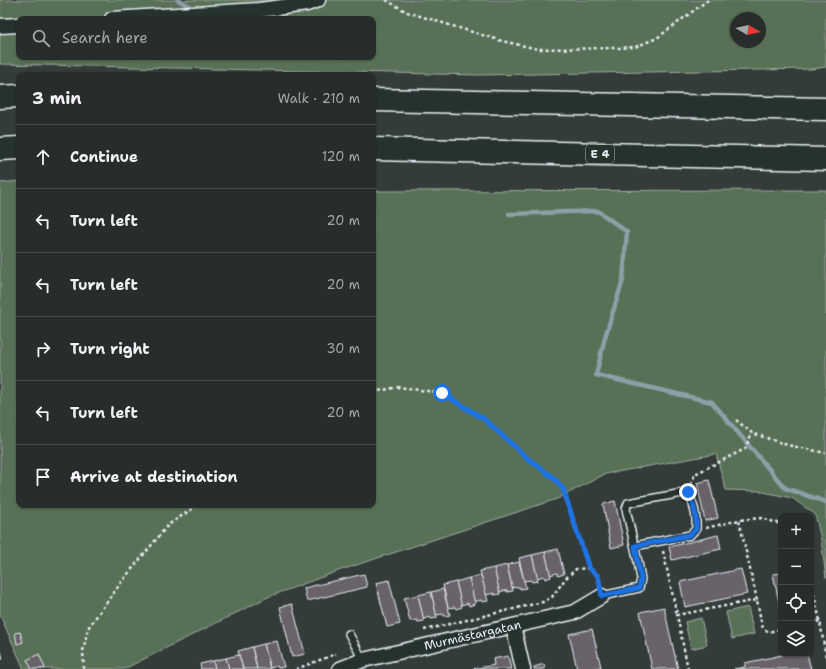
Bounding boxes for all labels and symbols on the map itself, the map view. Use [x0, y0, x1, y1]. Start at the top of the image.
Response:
north arrow [730, 12, 766, 48]
road number: E 4 [586, 145, 614, 163]
route start [433, 384, 451, 402]
route end [679, 483, 697, 501]
street label: Murmästargatan [423, 616, 523, 654]

